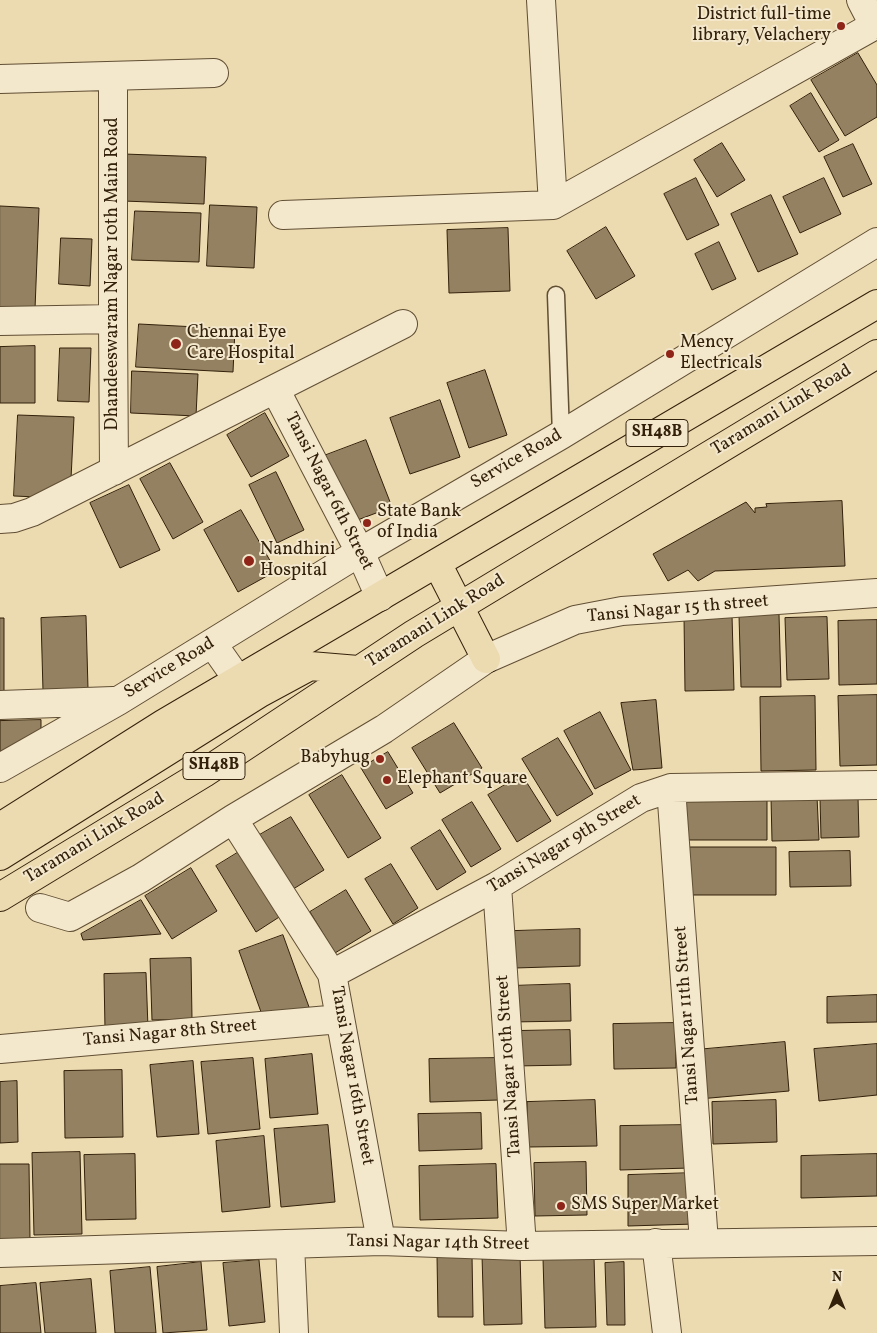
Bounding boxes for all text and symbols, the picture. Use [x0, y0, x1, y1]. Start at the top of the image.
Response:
place label: District full-time library, Velachery [692, 5, 831, 48]
marker: District full-time library, Velachery [835, 20, 847, 32]
street label: Dhandeeswaram Nagar 10th Main Road [103, 117, 125, 431]
place label: Chennai Eye Care Hospital [187, 323, 295, 366]
place label: Mency Electricals [680, 333, 762, 376]
marker: Chennai Eye Care Hospital [169, 337, 183, 351]
marker: Mency Electricals [664, 348, 676, 360]
street label: Taramani Link Road [708, 361, 856, 461]
street label: Tansi Nagar 6th Street [279, 409, 377, 575]
road number: SH48B [626, 419, 688, 446]
street label: Service Road [468, 425, 566, 495]
place label: State Bank of India [377, 502, 461, 544]
marker: State Bank of India [361, 517, 373, 529]
place label: Nandhini Hospital [260, 540, 336, 582]
marker: Nandhini Hospital [242, 554, 256, 568]
street label: Taramani Link Road [362, 570, 510, 674]
street label: Tansi Nagar 15 th street [586, 591, 770, 629]
street label: Service Road [121, 634, 219, 704]
place label: Babyhug [300, 748, 370, 770]
road number: SH48B [183, 752, 245, 779]
marker: Babyhug [374, 753, 386, 765]
place label: Elephant Square [397, 769, 527, 791]
marker: Elephant Square [381, 774, 393, 786]
street label: Taramani Link Road [21, 789, 169, 889]
street label: Tansi Nagar 9th Street [485, 791, 645, 899]
street label: Tansi Nagar 11th Street [671, 925, 705, 1105]
street label: Tansi Nagar 10th Street [493, 974, 527, 1158]
street label: Tansi Nagar 16th Street [325, 985, 377, 1167]
street label: Tansi Nagar 8th Street [82, 1016, 258, 1052]
place label: SMS Super Market [571, 1195, 719, 1217]
marker: SMS Super Market [555, 1200, 567, 1212]
street label: Tansi Nagar 14th Street [346, 1232, 530, 1256]
north arrow [812, 1268, 862, 1318]
text: N [832, 1268, 842, 1287]

